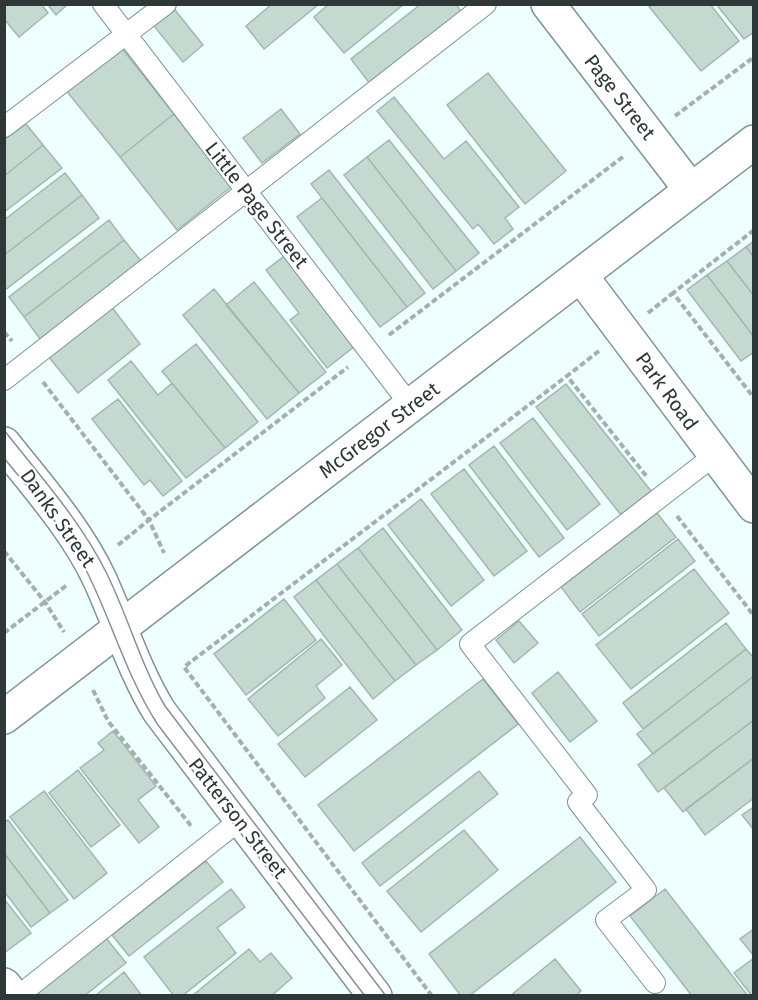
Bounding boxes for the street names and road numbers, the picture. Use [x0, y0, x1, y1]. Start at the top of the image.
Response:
street label: Page Street [579, 50, 661, 145]
street label: Little Page Street [200, 137, 314, 273]
street label: Park Road [631, 347, 703, 435]
street label: McGregor Street [314, 376, 445, 483]
street label: Danks Street [15, 464, 101, 572]
street label: Patterson Street [184, 753, 293, 884]

